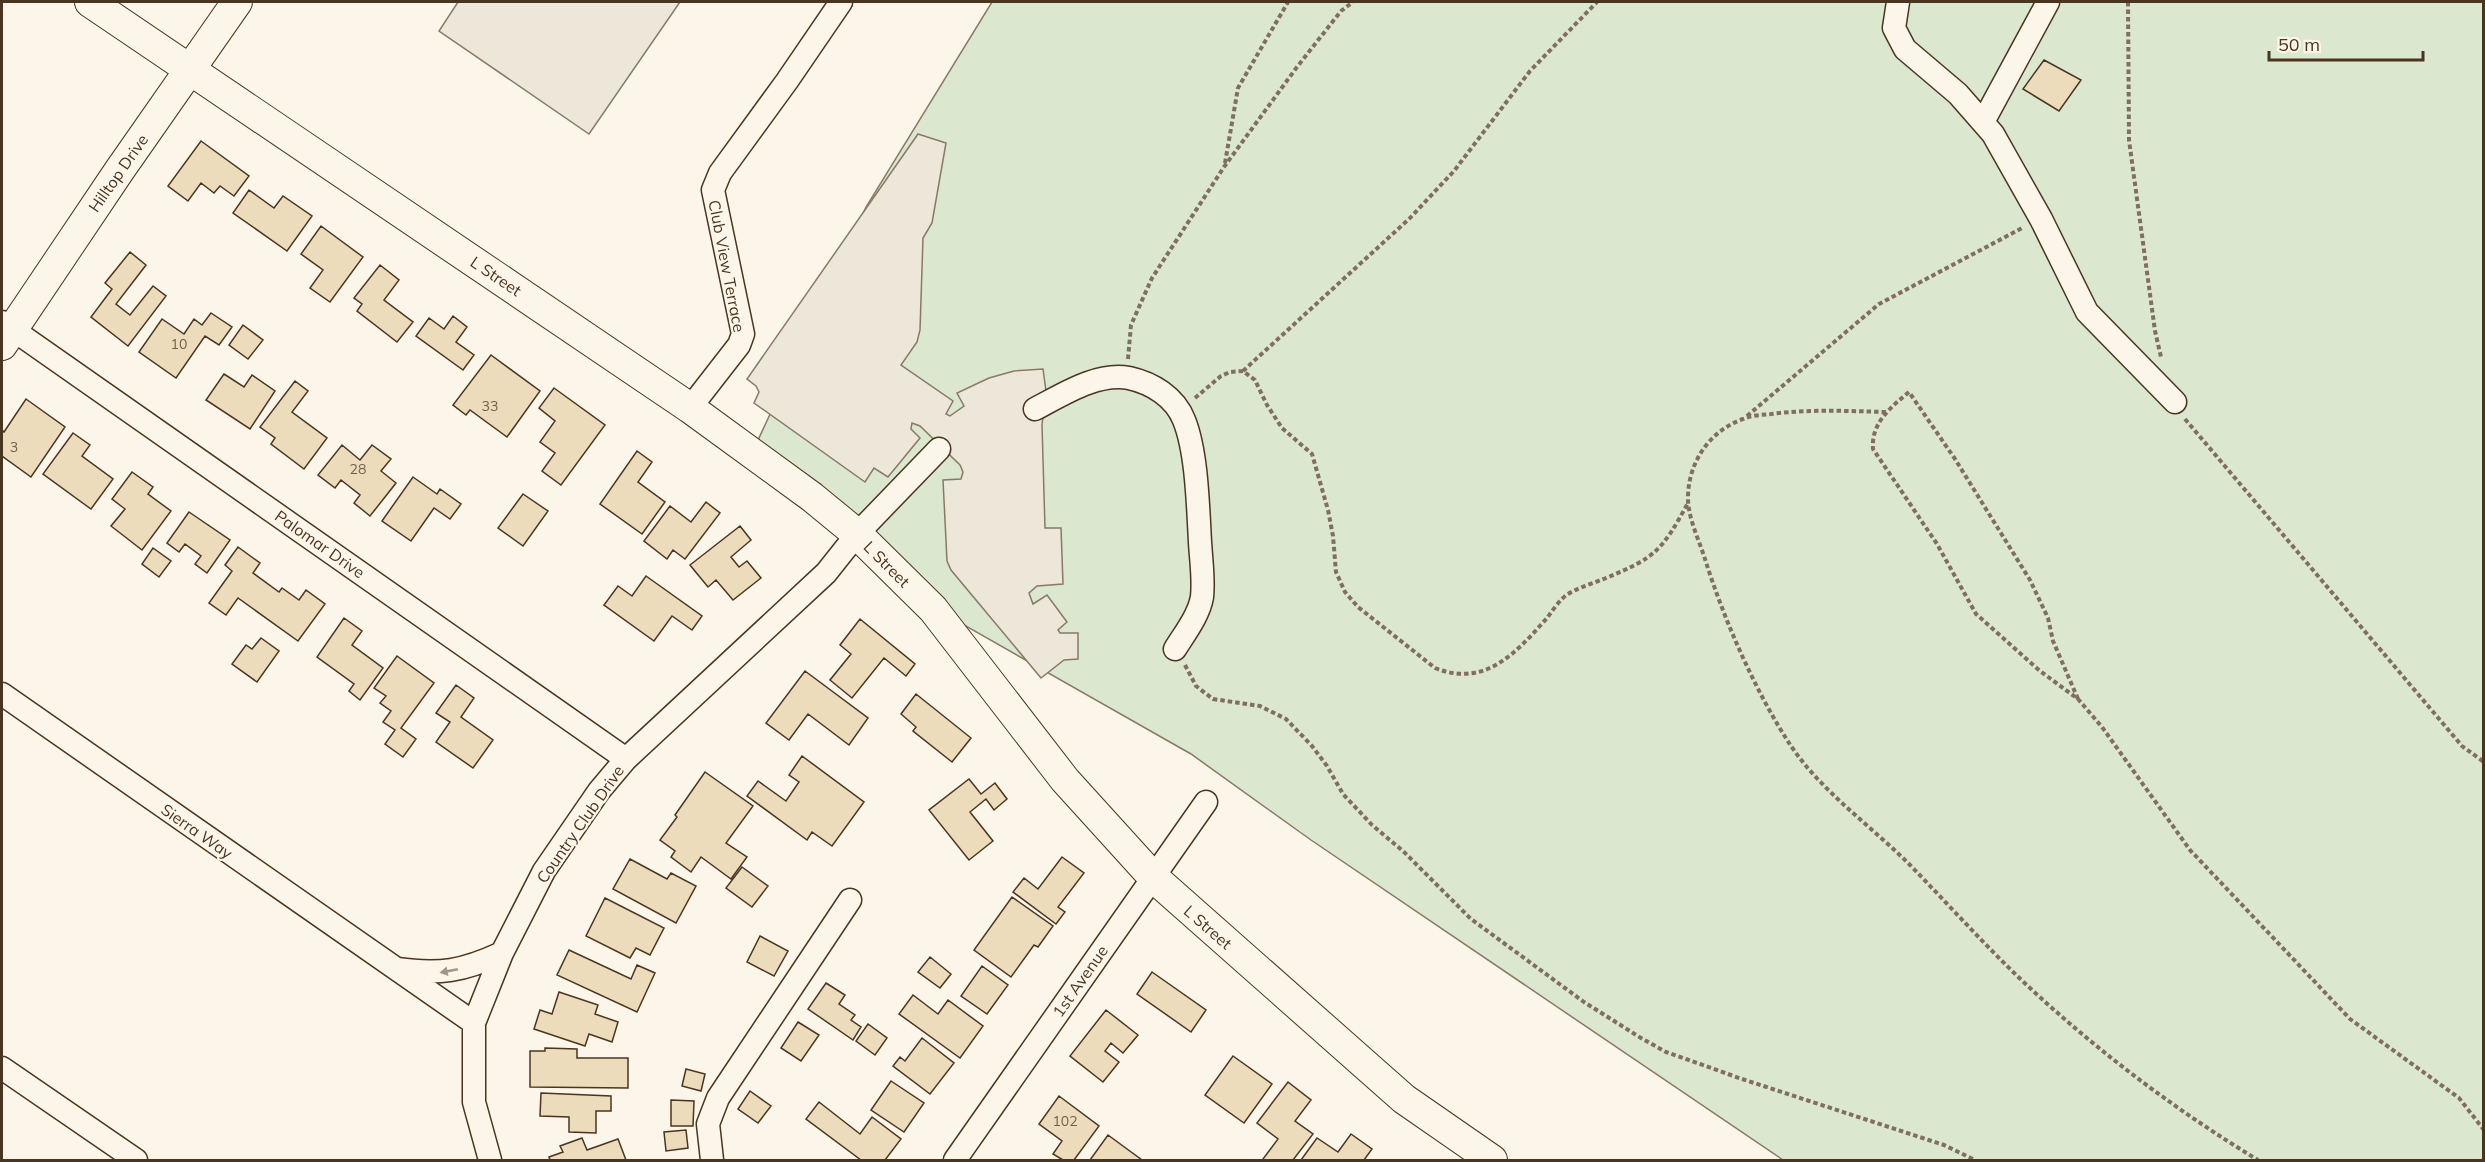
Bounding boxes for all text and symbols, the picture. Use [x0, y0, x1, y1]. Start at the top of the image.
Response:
scale bar [2269, 24, 2424, 62]
text: 50 m [2278, 33, 2320, 56]
street label: Hilltop Drive [84, 130, 152, 216]
street label: Club View Terrace [704, 198, 750, 334]
street label: L Street [467, 252, 526, 300]
house number: 10 [171, 335, 187, 353]
house number: 33 [482, 397, 498, 415]
house number: 3 [10, 438, 18, 456]
house number: 28 [350, 460, 366, 478]
street label: Palomar Drive [271, 506, 369, 582]
street label: L Street [860, 537, 915, 592]
street label: Country Club Drive [532, 761, 628, 887]
street label: Sierra Way [157, 799, 237, 863]
street label: L Street [1180, 901, 1236, 954]
street label: 1st Avenue [1048, 941, 1112, 1021]
one-way arrow [439, 967, 458, 976]
house number: 102 [1052, 1112, 1078, 1130]

